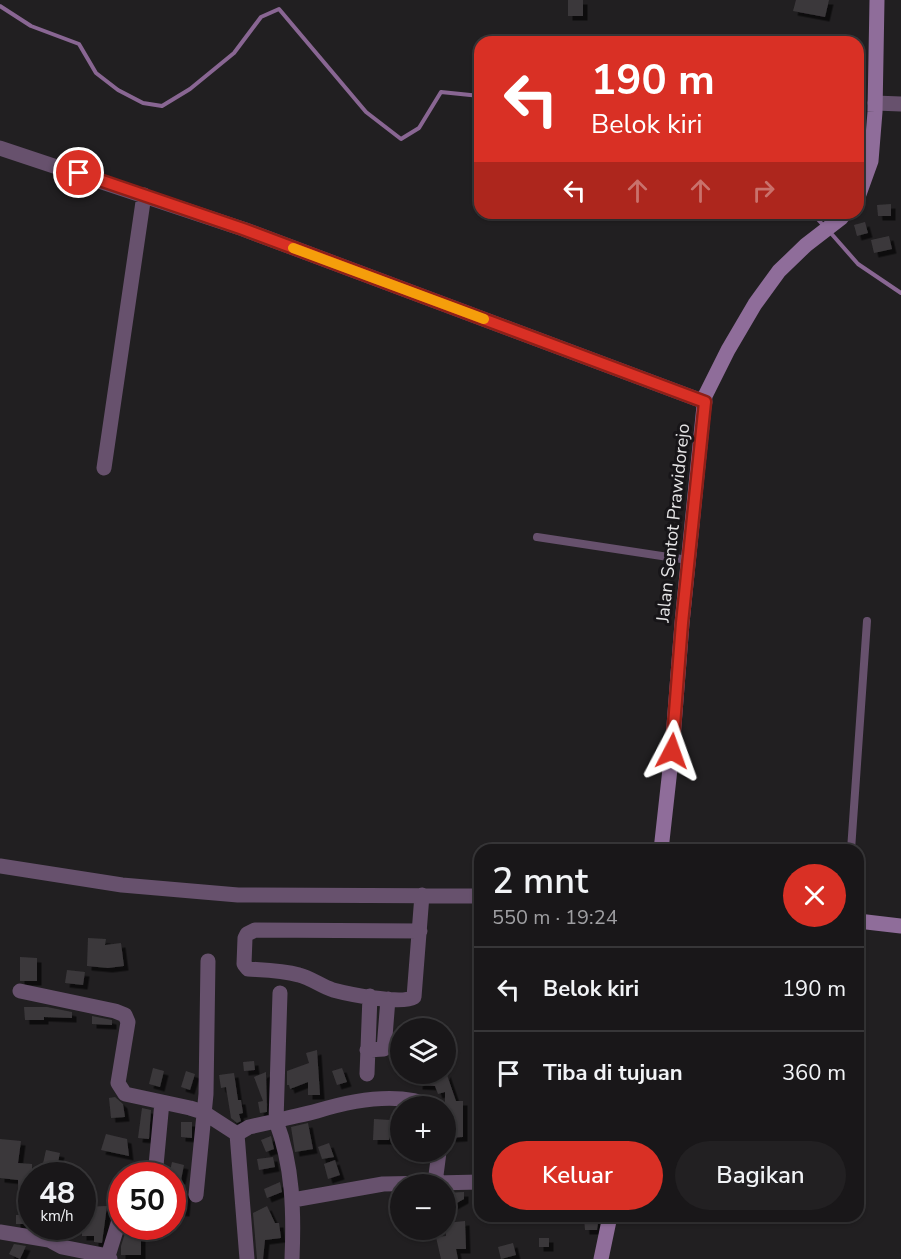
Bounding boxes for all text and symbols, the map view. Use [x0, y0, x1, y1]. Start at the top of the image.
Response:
text: 190 m [591, 52, 715, 109]
icon: left [492, 60, 570, 138]
text: Belok kiri [591, 106, 703, 143]
pin [53, 147, 104, 198]
icon: arrive [62, 156, 95, 189]
icon: left [558, 174, 591, 207]
icon: ahead [621, 174, 654, 207]
icon: ahead [684, 174, 717, 207]
icon: right [747, 174, 780, 207]
street label: Jalan Sentot Prawidorejo [651, 422, 695, 625]
position arrow [640, 719, 704, 783]
text: 2 mnt [492, 857, 588, 906]
button: close [783, 864, 846, 927]
text: 550 m · 19:24 [492, 904, 618, 931]
icon: left [492, 973, 525, 1006]
text: Belok kiri [543, 974, 639, 1004]
text: 190 m [782, 974, 846, 1004]
map controls [390, 1018, 456, 1240]
button: layers [390, 1018, 456, 1084]
icon: arrive [492, 1057, 525, 1090]
text: Tiba di tujuan [543, 1058, 683, 1088]
text: 360 m [782, 1058, 846, 1088]
button: + [390, 1096, 456, 1162]
button: Keluar [492, 1141, 663, 1210]
button: Bagikan [675, 1141, 846, 1210]
speed limit sign: 50 [108, 1162, 186, 1240]
text: 48 [39, 1173, 75, 1214]
button: − [390, 1174, 456, 1240]
text: km/h [40, 1206, 74, 1226]

